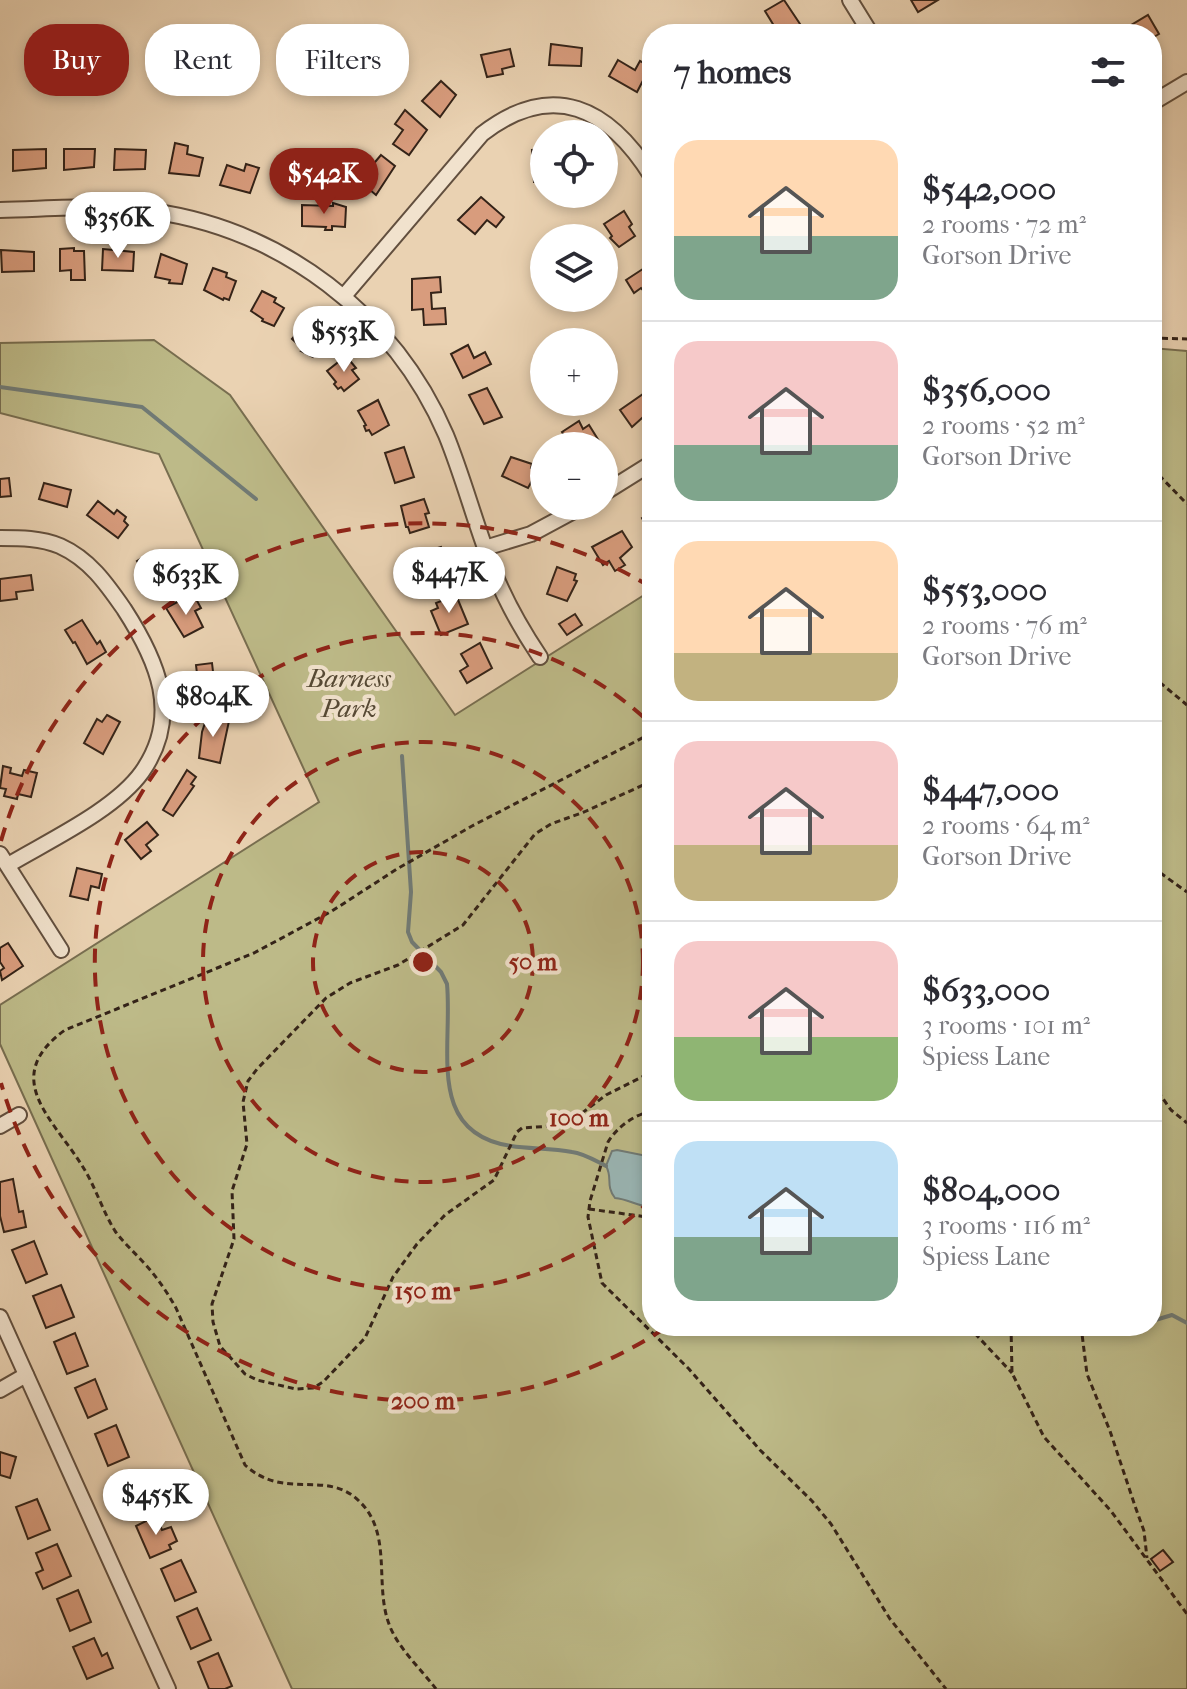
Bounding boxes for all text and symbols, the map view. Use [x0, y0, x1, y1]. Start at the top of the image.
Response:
chip: Buy [24, 24, 129, 96]
chip: Rent [145, 24, 260, 96]
chip: Filters [276, 24, 409, 96]
icon: filters [1086, 50, 1130, 94]
text: 7 homes [674, 52, 791, 92]
map controls [530, 120, 618, 520]
button: locate [530, 120, 618, 208]
pin: $542K [268, 148, 380, 216]
text: $542K [287, 158, 361, 189]
text: $542,000 [922, 169, 1056, 209]
icon: home [738, 172, 834, 268]
pin: $356K [62, 192, 174, 260]
text: $356K [83, 202, 153, 233]
text: 2 rooms · 72 m² [922, 209, 1086, 240]
button: layers [530, 224, 618, 312]
text: Gorson Drive [922, 240, 1071, 271]
pin: $553K [288, 306, 400, 374]
text: $553K [311, 316, 377, 347]
button: + [530, 328, 618, 416]
text: $356,000 [922, 370, 1051, 410]
icon: home [738, 373, 834, 469]
text: 2 rooms · 52 m² [922, 410, 1085, 441]
button: − [530, 432, 618, 520]
text: Gorson Drive [922, 441, 1071, 472]
pin: $447K [393, 547, 505, 615]
pin: $633K [130, 549, 242, 617]
text: $447K [411, 557, 487, 588]
text: $633K [152, 559, 220, 590]
text: $553,000 [922, 570, 1047, 610]
icon: home [738, 573, 834, 669]
text: 2 rooms · 76 m² [922, 610, 1087, 641]
text: Gorson Drive [922, 641, 1071, 672]
park label: Barness Park [305, 663, 392, 724]
pin: $804K [157, 671, 269, 739]
text: $804K [175, 681, 251, 712]
text: $447,000 [922, 770, 1059, 810]
icon: home [738, 773, 834, 869]
text: 2 rooms · 64 m² [922, 810, 1090, 841]
text: Gorson Drive [922, 841, 1071, 872]
centre of rings [409, 948, 437, 976]
text: 50 m [509, 948, 558, 976]
text: $633,000 [922, 970, 1050, 1010]
icon: home [738, 973, 834, 1069]
text: 3 rooms · 101 m² [922, 1010, 1090, 1041]
text: Spiess Lane [922, 1041, 1050, 1072]
text: 100 m [549, 1104, 610, 1132]
text: $804,000 [922, 1170, 1060, 1210]
icon: home [738, 1173, 834, 1269]
text: 3 rooms · 116 m² [922, 1210, 1090, 1241]
text: Spiess Lane [922, 1241, 1050, 1272]
text: 150 m [394, 1277, 453, 1305]
text: 200 m [391, 1387, 456, 1415]
pin: $455K [100, 1469, 212, 1537]
text: $455K [121, 1479, 191, 1510]

